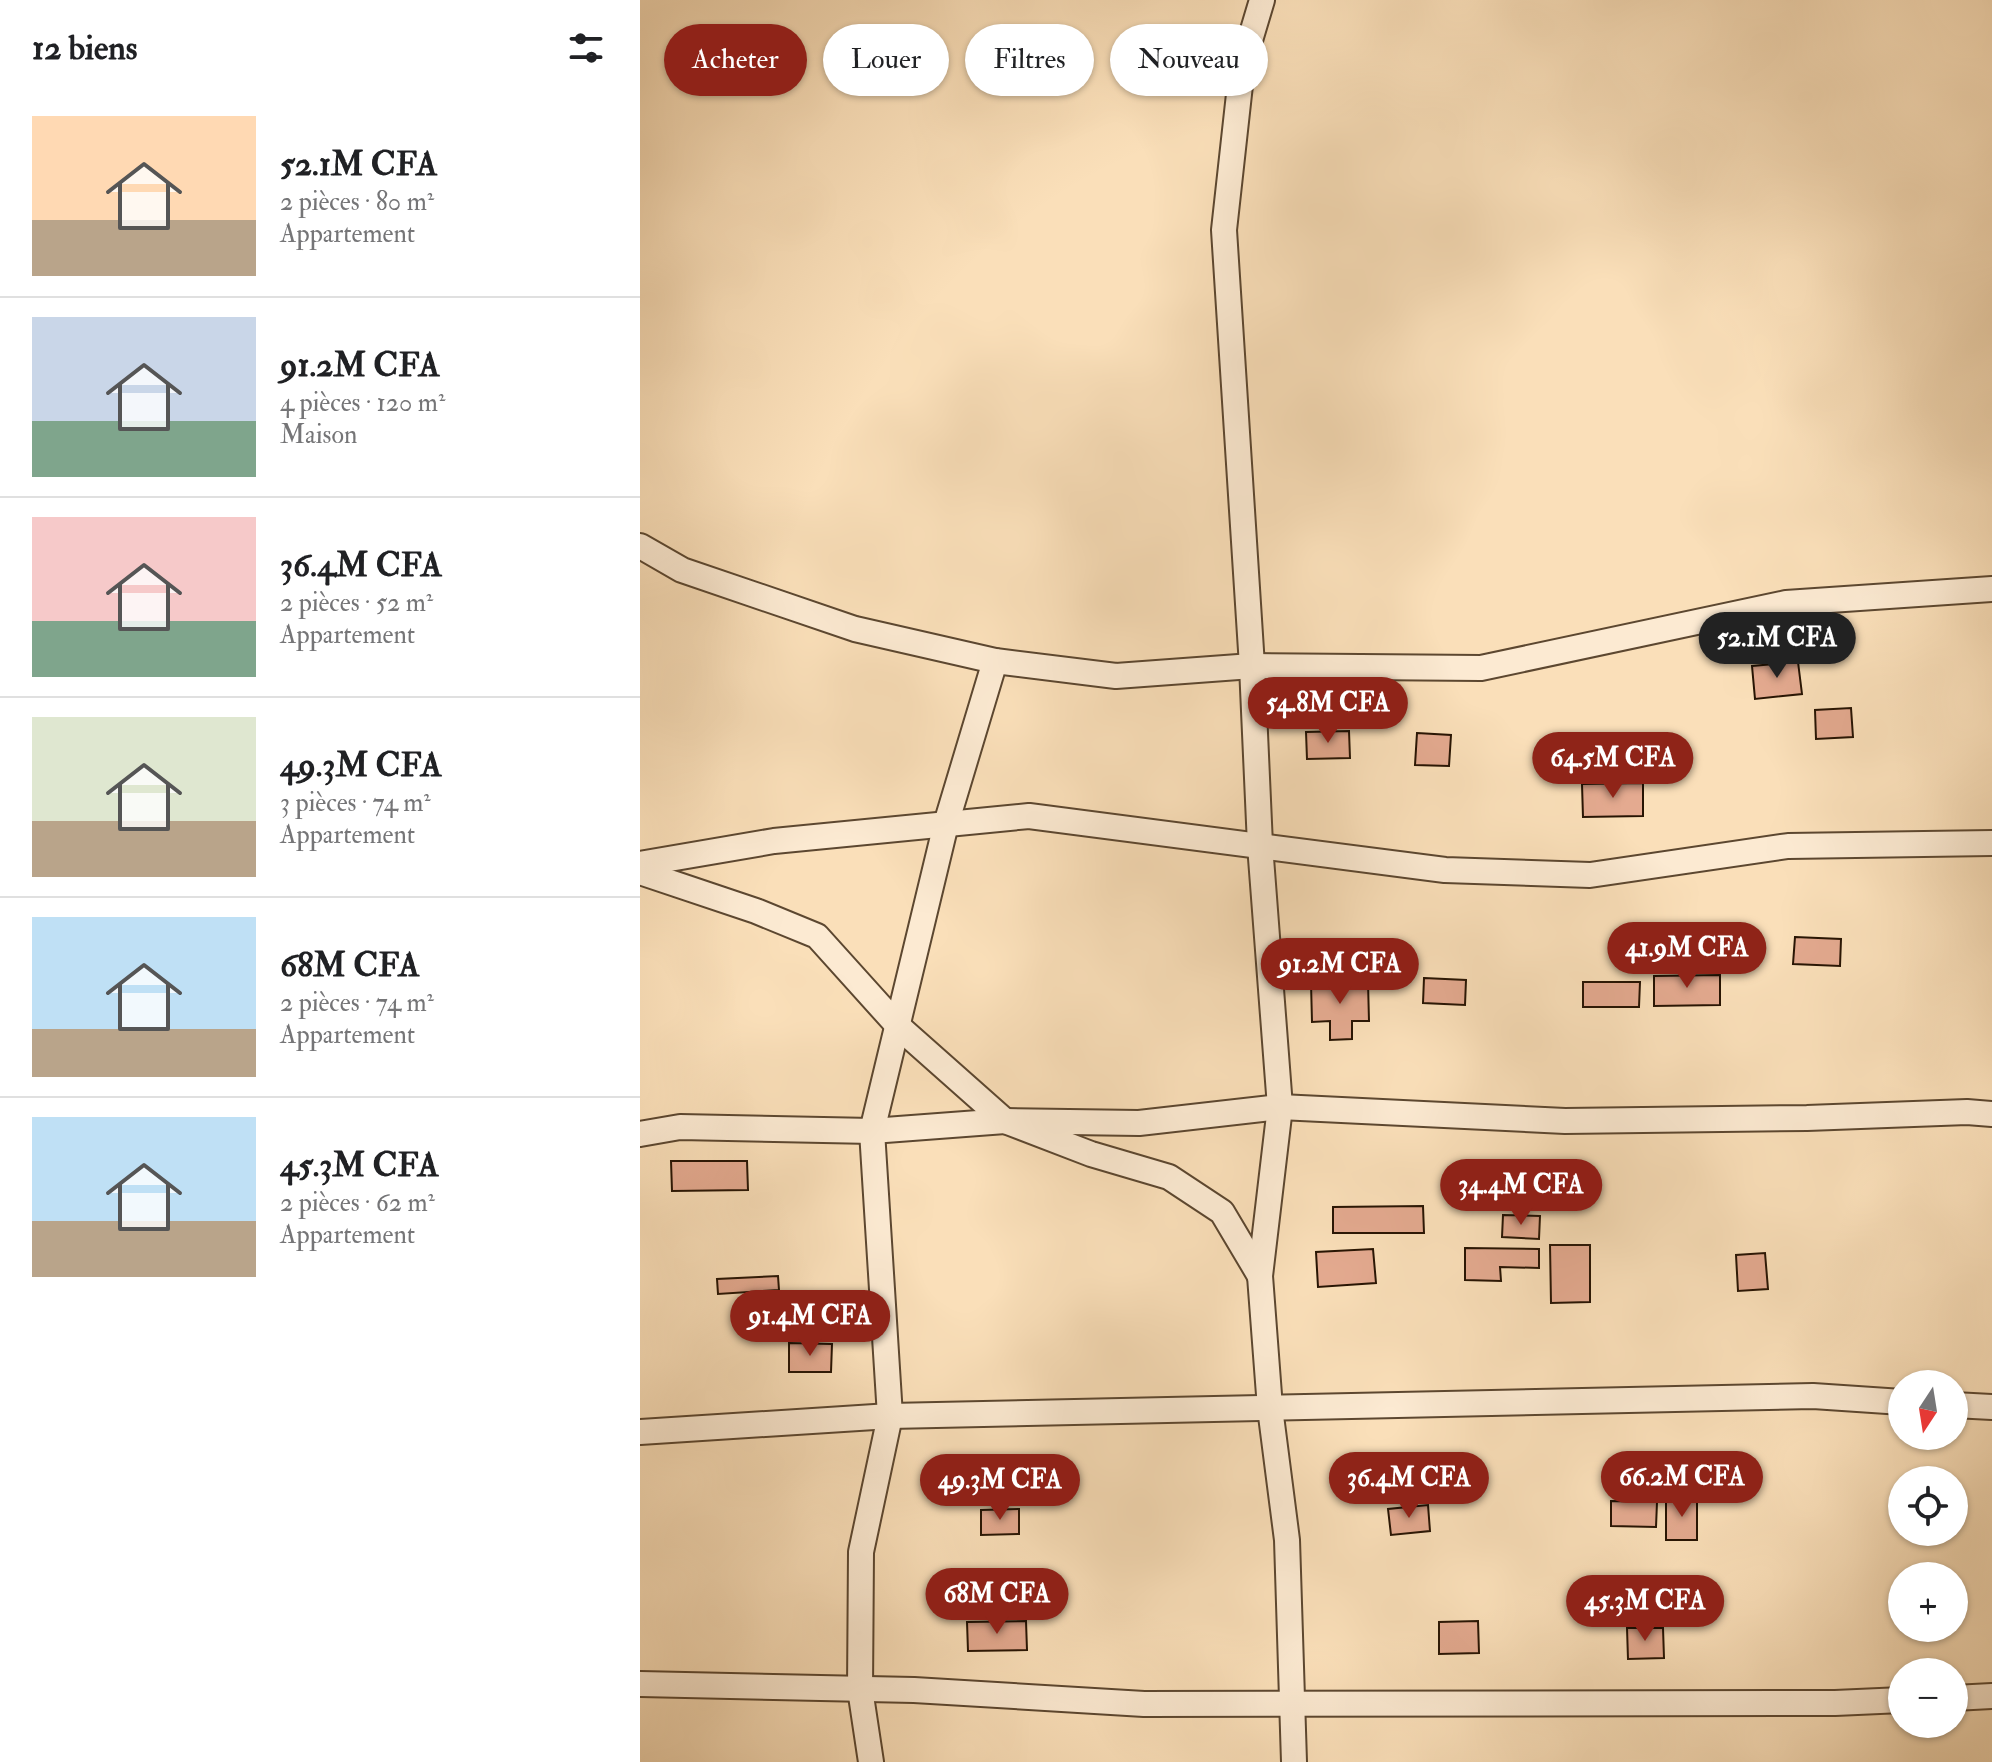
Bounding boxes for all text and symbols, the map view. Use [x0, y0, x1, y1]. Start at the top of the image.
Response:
chip: Acheter [664, 24, 807, 96]
chip: Louer [823, 24, 949, 96]
chip: Filtres [965, 24, 1094, 96]
chip: Nouveau [1110, 24, 1268, 96]
icon: filters [564, 26, 608, 70]
text: 12 biens [32, 27, 137, 70]
text: 52.1M CFA [280, 143, 438, 186]
icon: home [96, 148, 192, 244]
text: 2 pièces · 80 m² [280, 186, 434, 218]
text: Appartement [280, 218, 415, 250]
text: 91.2M CFA [280, 344, 440, 387]
icon: home [96, 349, 192, 445]
text: 4 pièces · 120 m² [280, 387, 445, 419]
text: Maison [280, 419, 357, 451]
text: 36.4M CFA [280, 544, 442, 587]
icon: home [96, 549, 192, 645]
text: 2 pièces · 52 m² [280, 587, 433, 619]
pin: 52.1M CFA [1685, 612, 1869, 680]
text: Appartement [280, 619, 415, 651]
text: 52.1M CFA [1717, 622, 1837, 654]
pin: 54.8M CFA [1236, 677, 1420, 745]
text: 54.8M CFA [1266, 687, 1390, 719]
pin: 64.5M CFA [1521, 732, 1705, 800]
text: 64.5M CFA [1550, 742, 1676, 774]
text: 49.3M CFA [280, 744, 442, 787]
icon: home [96, 749, 192, 845]
text: 3 pièces · 74 m² [280, 787, 431, 819]
text: Appartement [280, 819, 415, 851]
pin: 41.9M CFA [1595, 922, 1779, 990]
text: 41.9M CFA [1625, 932, 1749, 964]
pin: 91.2M CFA [1248, 938, 1432, 1006]
text: 68M CFA [280, 944, 420, 987]
text: 91.2M CFA [1279, 948, 1401, 980]
icon: home [96, 949, 192, 1045]
text: 2 pièces · 74 m² [280, 987, 434, 1019]
text: Appartement [280, 1019, 415, 1051]
text: 45.3M CFA [280, 1144, 439, 1187]
icon: home [96, 1149, 192, 1245]
pin: 34.4M CFA [1429, 1159, 1613, 1227]
text: 34.4M CFA [1458, 1169, 1584, 1201]
text: 2 pièces · 62 m² [280, 1187, 435, 1219]
text: Appartement [280, 1219, 415, 1251]
pin: 91.4M CFA [718, 1290, 902, 1358]
text: 91.4M CFA [748, 1300, 872, 1332]
north arrow [1888, 1370, 1968, 1450]
map controls [1888, 1370, 1968, 1738]
pin: 66.2M CFA [1590, 1451, 1774, 1519]
pin: 36.4M CFA [1317, 1452, 1501, 1520]
pin: 49.3M CFA [908, 1454, 1092, 1522]
text: 66.2M CFA [1619, 1461, 1745, 1493]
text: 36.4M CFA [1347, 1462, 1471, 1494]
text: 49.3M CFA [938, 1464, 1062, 1496]
button: locate [1888, 1466, 1968, 1546]
button: + [1888, 1562, 1968, 1642]
pin: 68M CFA [923, 1568, 1071, 1636]
pin: 45.3M CFA [1553, 1575, 1737, 1643]
text: 68M CFA [944, 1578, 1050, 1610]
text: 45.3M CFA [1584, 1585, 1706, 1617]
button: − [1888, 1658, 1968, 1738]

